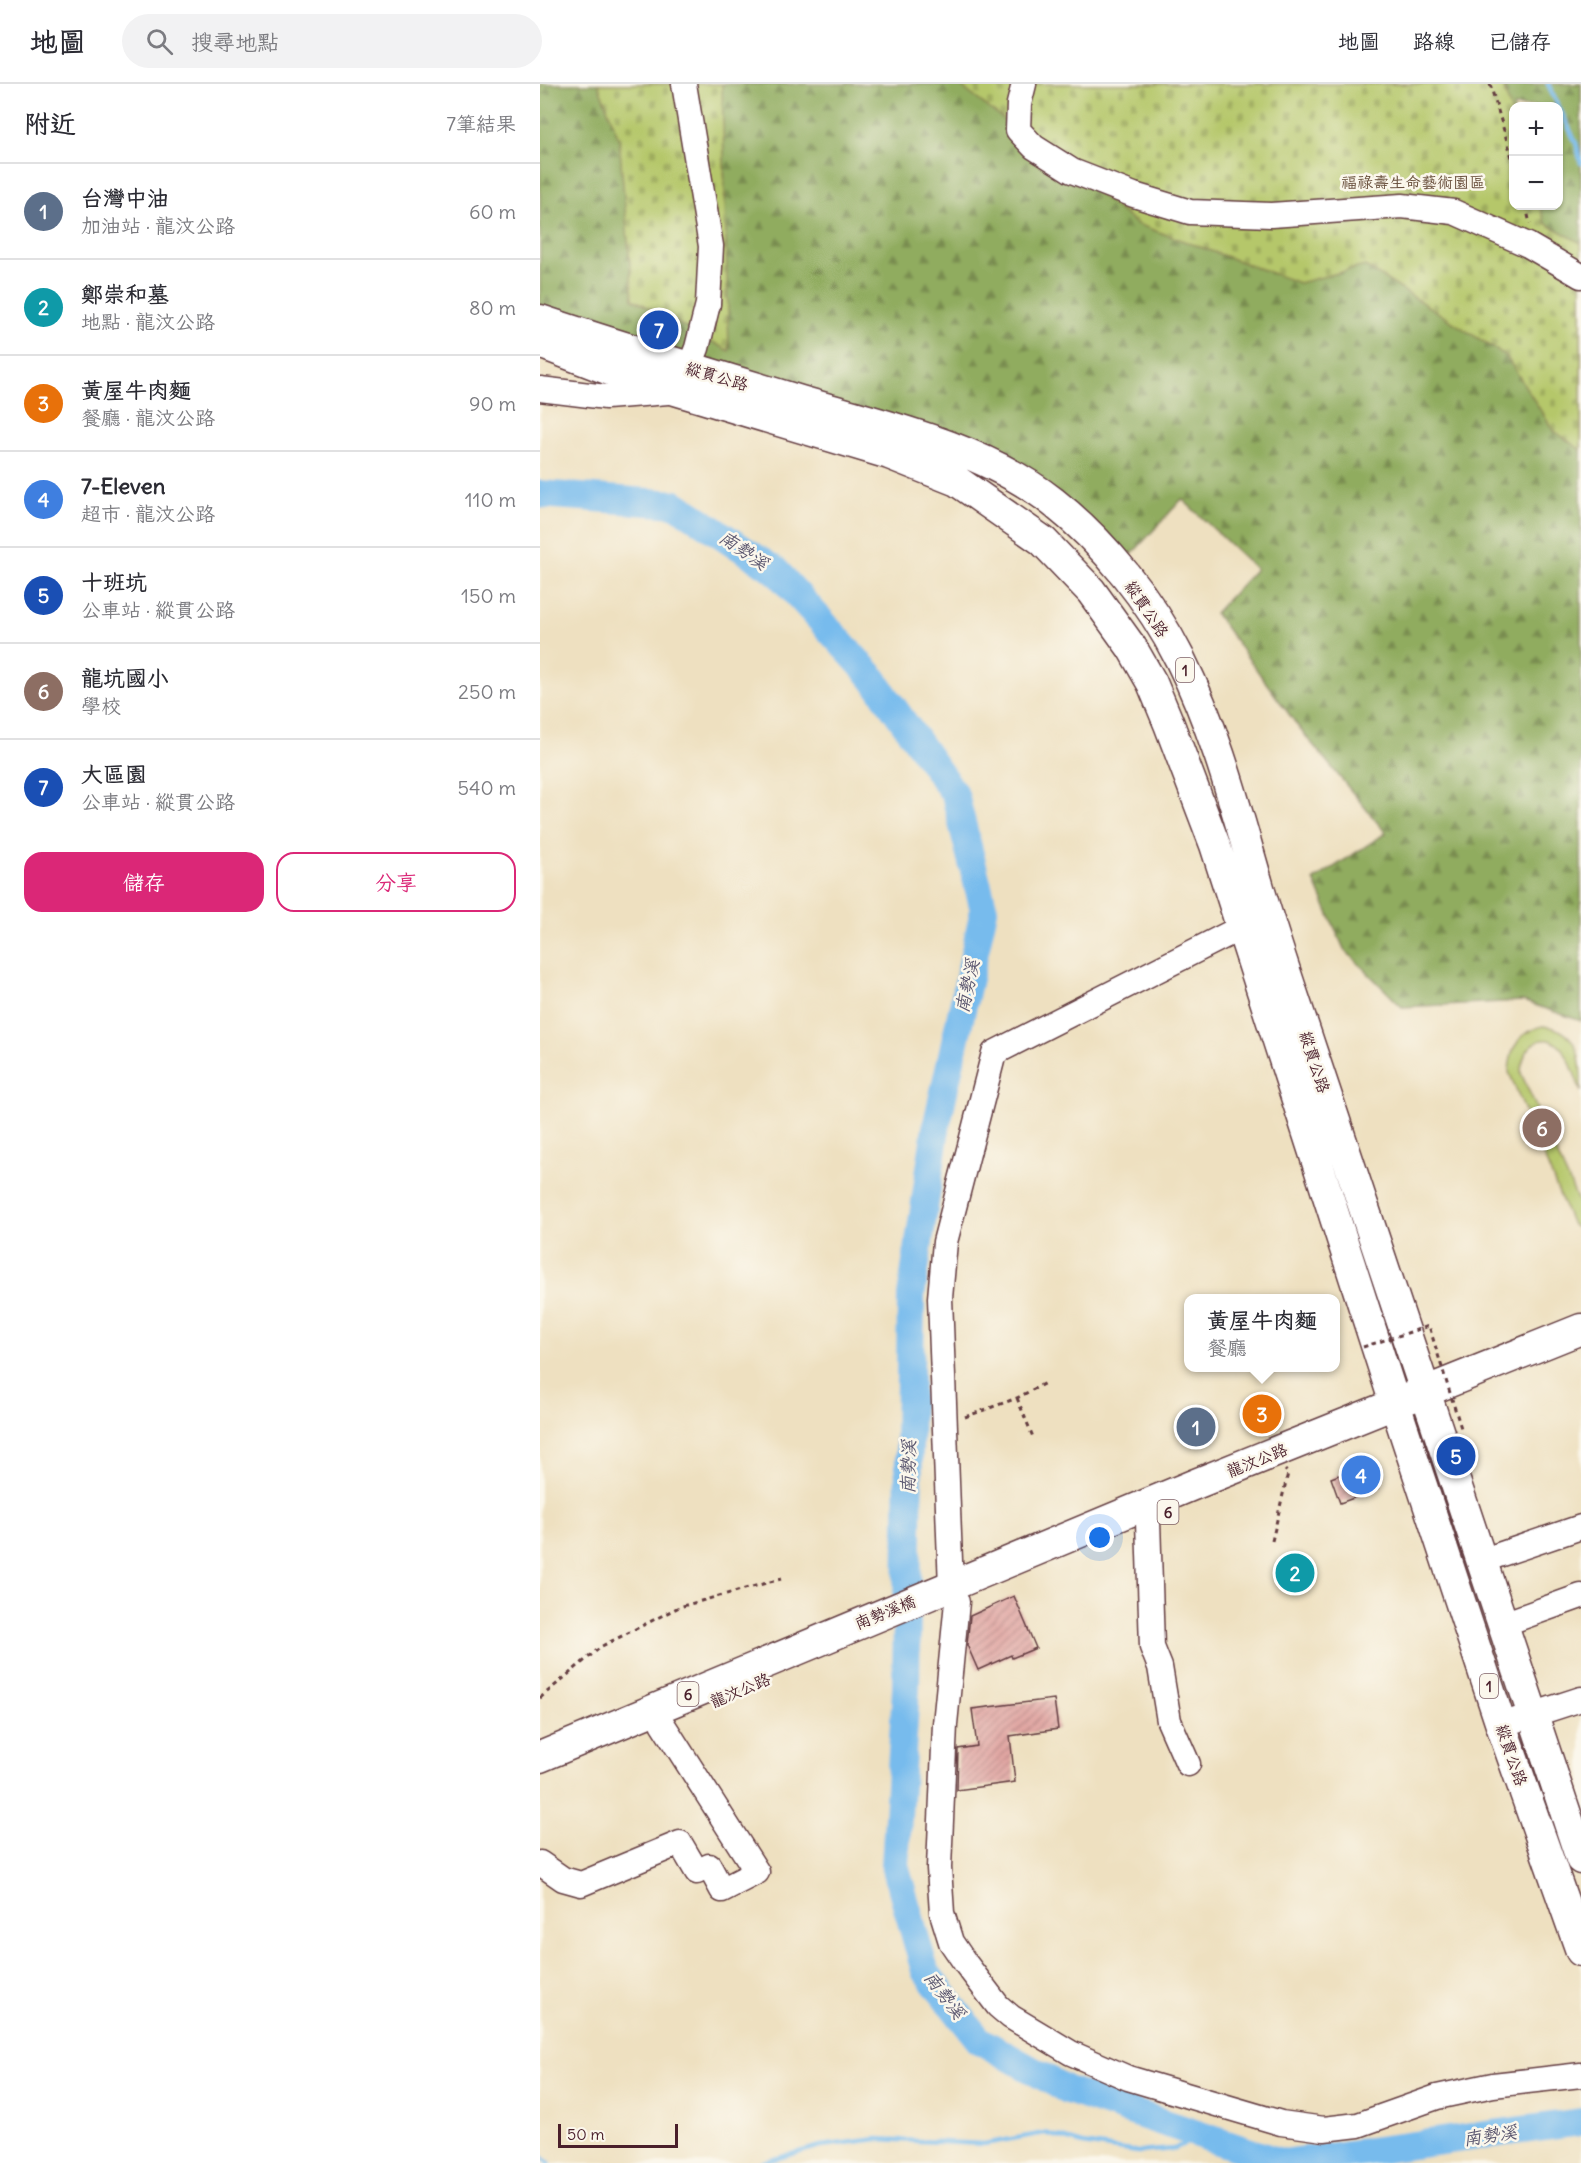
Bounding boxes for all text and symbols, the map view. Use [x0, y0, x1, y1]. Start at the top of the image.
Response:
search box [122, 14, 542, 68]
text: 地圖 [30, 24, 86, 60]
icon: search [143, 25, 176, 58]
text: 搜尋地點 [191, 28, 279, 56]
text: 地圖 [1338, 28, 1380, 55]
text: 路線 [1413, 28, 1455, 55]
text: 已儲存 [1488, 28, 1551, 55]
map controls [1509, 102, 1563, 210]
button: + [1509, 102, 1563, 156]
text: 附近 [24, 107, 76, 140]
text: 7筆結果 [446, 111, 516, 136]
button: − [1509, 156, 1563, 210]
park label: 福祿壽生命藝術園區 [1341, 172, 1485, 192]
text: 台灣中油 [81, 184, 169, 212]
text: 1 [40, 199, 47, 224]
text: 60 m [469, 199, 516, 224]
text: 加油站 · 龍汶公路 [81, 213, 235, 238]
text: 鄭崇和墓 [81, 280, 169, 308]
text: 2 [38, 295, 49, 320]
text: 80 m [469, 295, 516, 320]
pin: 7 [640, 308, 678, 352]
text: 地點 · 龍汶公路 [81, 309, 215, 334]
street label: 縱貫公路 [683, 358, 751, 394]
text: 黃屋牛肉麵 [81, 376, 191, 404]
text: 3 [38, 391, 49, 416]
text: 90 m [469, 391, 516, 416]
text: 餐廳 · 龍汶公路 [81, 405, 215, 430]
text: 7-Eleven [81, 472, 165, 500]
text: 4 [38, 487, 49, 512]
text: 110 m [465, 487, 516, 512]
text: 超市 · 龍汶公路 [81, 501, 215, 526]
water label: 南勢溪 [715, 525, 774, 575]
text: 十班坑 [81, 568, 147, 596]
street label: 縱貫公路 [1121, 577, 1173, 641]
text: 5 [38, 583, 49, 608]
text: 150 m [461, 583, 516, 608]
text: 公車站 · 縱貫公路 [81, 597, 235, 622]
road number: 1 [1176, 658, 1194, 682]
text: 龍坑國小 [81, 664, 169, 692]
text: 6 [38, 679, 49, 704]
text: 250 m [458, 679, 516, 704]
text: 學校 [81, 693, 121, 718]
text: 大區園 [81, 760, 147, 788]
text: 7 [39, 775, 48, 800]
text: 540 m [457, 775, 516, 800]
text: 公車站 · 縱貫公路 [81, 789, 235, 814]
button: 儲存 [24, 852, 264, 912]
button: 分享 [276, 852, 516, 912]
water label: 南勢溪 [950, 956, 984, 1015]
street label: 縱貫公路 [1296, 1028, 1334, 1096]
pin: 6 [1522, 1106, 1562, 1150]
popup [1184, 1294, 1340, 1372]
text: 黃屋牛肉麵 [1207, 1306, 1317, 1334]
text: 餐廳 [1207, 1335, 1247, 1360]
pin: 3 [1242, 1392, 1282, 1436]
pin: 1 [1176, 1404, 1216, 1450]
pin: 5 [1436, 1434, 1476, 1478]
water label: 南勢溪 [896, 1439, 920, 1494]
street label: 龍汶公路 [1224, 1439, 1290, 1481]
pin: 4 [1342, 1452, 1380, 1498]
road number: 6 [1158, 1500, 1178, 1524]
your location [1085, 1523, 1114, 1552]
pin: 2 [1276, 1550, 1314, 1596]
street label: 南勢溪橋 [852, 1591, 918, 1633]
street label: 龍汶公路 [707, 1668, 773, 1712]
road number: 1 [1480, 1674, 1498, 1698]
road number: 6 [678, 1682, 698, 1706]
street label: 縱貫公路 [1492, 1721, 1532, 1789]
water label: 南勢溪 [920, 1967, 971, 2024]
water label: 南勢溪 [1462, 2120, 1519, 2150]
scale bar [558, 2121, 678, 2148]
text: 50 m [567, 2124, 605, 2144]

